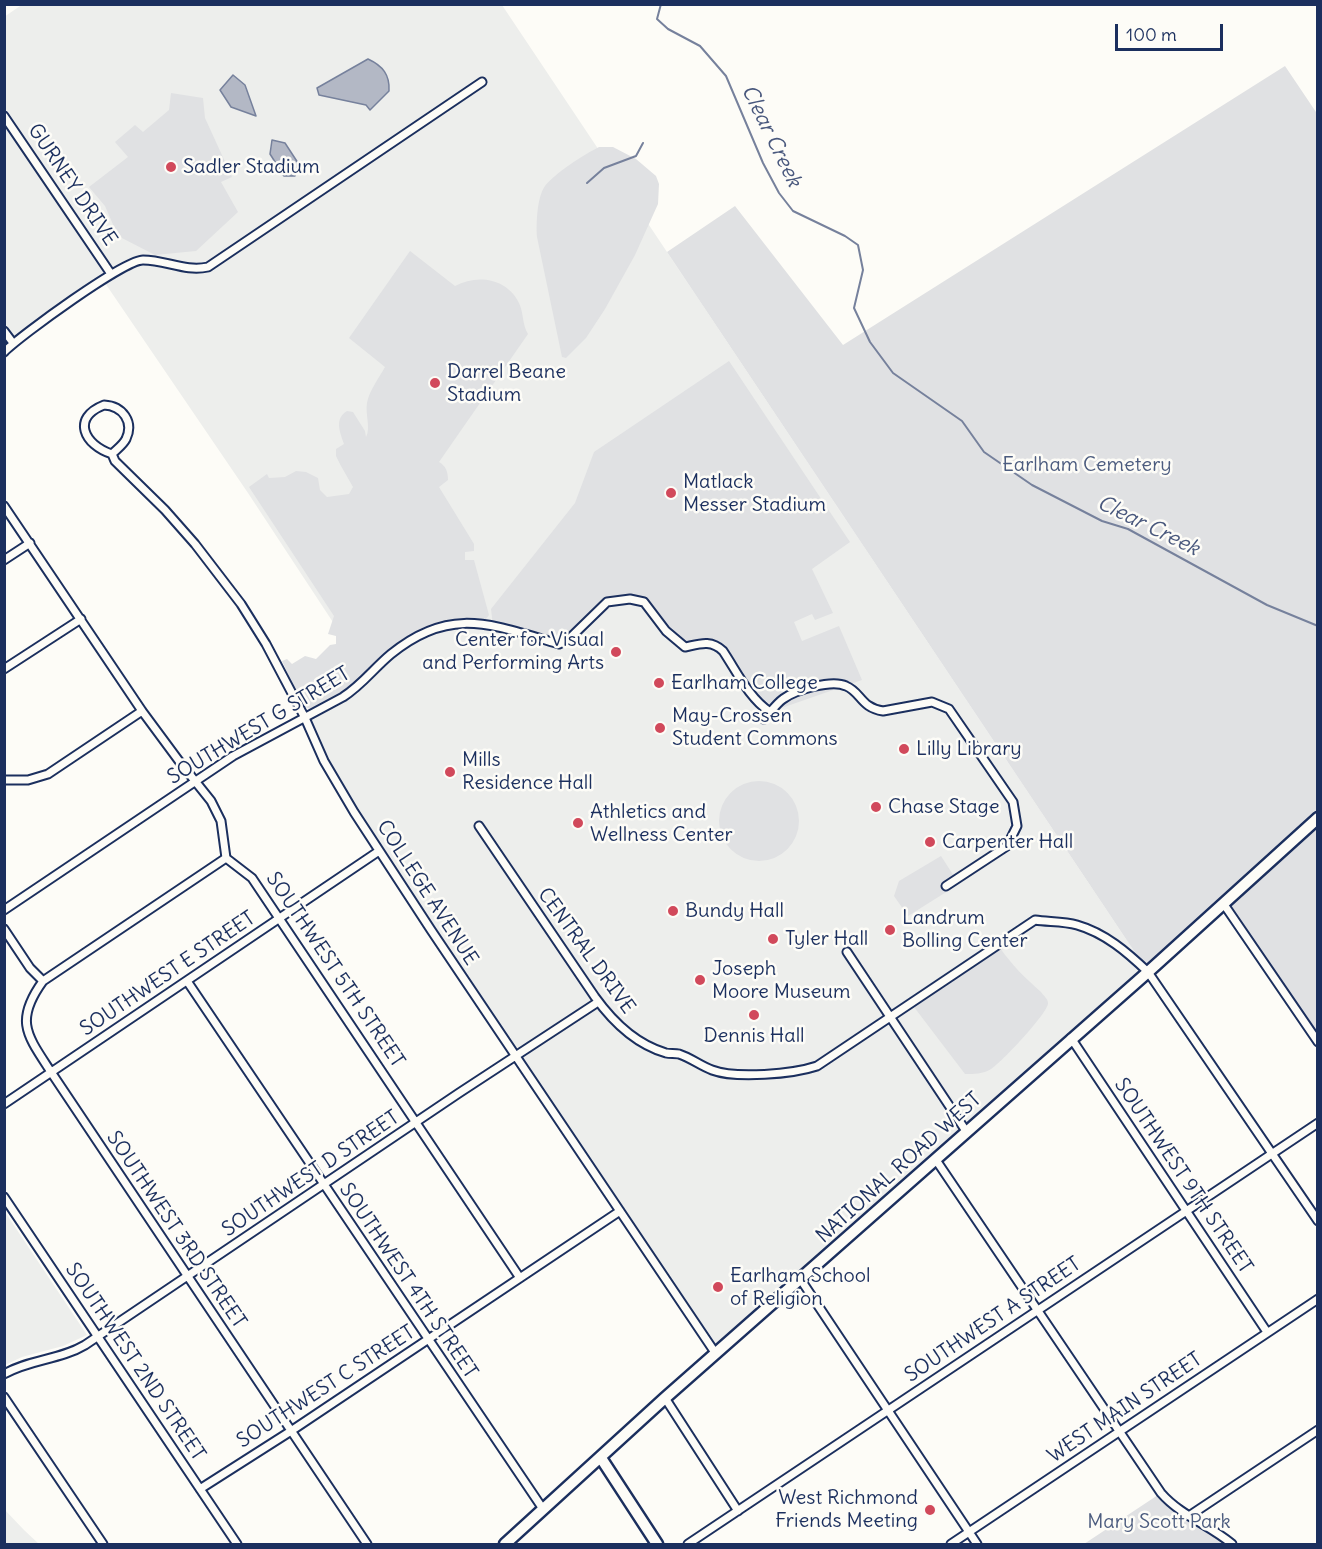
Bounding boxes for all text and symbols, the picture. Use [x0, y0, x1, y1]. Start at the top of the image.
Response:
scale bar [1118, 12, 1226, 50]
text: 100 m [1126, 23, 1177, 46]
water label: Clear Creek [735, 81, 807, 191]
street label: GURNEY DRIVE [22, 119, 122, 251]
place label: Sadler Stadium [183, 155, 320, 179]
marker: Sadler Stadium [164, 160, 178, 174]
place label: Darrel Beane Stadium [447, 360, 566, 407]
marker: Darrel Beane Stadium [428, 376, 442, 390]
park label: Earlham Cemetery [1002, 453, 1172, 477]
place label: Matlack Messer Stadium [683, 470, 826, 517]
marker: Matlack Messer Stadium [664, 486, 678, 500]
water label: Clear Creek [1093, 490, 1203, 562]
place label: Center for Visual and Performing Arts [422, 628, 604, 675]
marker: Center for Visual and Performing Arts [609, 645, 623, 659]
street label: SOUTHWEST G STREET [163, 662, 355, 790]
place label: Earlham College [671, 671, 818, 695]
marker: Earlham College [652, 676, 666, 690]
place label: May-Crossen Student Commons [672, 704, 838, 751]
marker: May-Crossen Student Commons [653, 721, 667, 735]
place label: Lilly Library [916, 737, 1022, 761]
marker: Lilly Library [897, 742, 911, 756]
place label: Mills Residence Hall [462, 748, 593, 795]
marker: Mills Residence Hall [443, 765, 457, 779]
place label: Chase Stage [888, 795, 1000, 819]
place label: Athletics and Wellness Center [590, 800, 733, 847]
marker: Chase Stage [869, 800, 883, 814]
street label: COLLEGE AVENUE [371, 816, 483, 970]
marker: Athletics and Wellness Center [571, 816, 585, 830]
place label: Carpenter Hall [942, 830, 1073, 854]
marker: Carpenter Hall [923, 835, 937, 849]
street label: SOUTHWEST 5TH STREET [261, 868, 409, 1072]
street label: CENTRAL DRIVE [532, 883, 640, 1019]
place label: Bundy Hall [685, 899, 784, 923]
marker: Bundy Hall [666, 904, 680, 918]
street label: SOUTHWEST E STREET [76, 906, 260, 1042]
place label: Landrum Bolling Center [902, 906, 1028, 953]
marker: Landrum Bolling Center [883, 923, 897, 937]
place label: Tyler Hall [785, 927, 868, 951]
marker: Tyler Hall [766, 932, 780, 946]
place label: Joseph Moore Museum [712, 957, 851, 1004]
marker: Joseph Moore Museum [693, 973, 707, 987]
marker: Dennis Hall [747, 1008, 761, 1022]
place label: Dennis Hall [703, 1024, 805, 1048]
street label: SOUTHWEST 9TH STREET [1109, 1074, 1257, 1278]
street label: NATIONAL ROAD WEST [812, 1088, 986, 1248]
street label: SOUTHWEST D STREET [218, 1106, 404, 1242]
street label: SOUTHWEST 3RD STREET [101, 1127, 251, 1333]
street label: SOUTHWEST 4TH STREET [334, 1179, 482, 1383]
street label: SOUTHWEST A STREET [900, 1252, 1086, 1388]
street label: SOUTHWEST 2ND STREET [60, 1259, 210, 1465]
place label: Earlham School of Religion [730, 1264, 871, 1311]
marker: Earlham School of Religion [711, 1280, 725, 1294]
street label: SOUTHWEST C STREET [233, 1320, 419, 1454]
street label: WEST MAIN STREET [1043, 1348, 1207, 1468]
place label: West Richmond Friends Meeting [775, 1486, 918, 1533]
marker: West Richmond Friends Meeting [923, 1503, 937, 1517]
park label: Mary Scott Park [1087, 1510, 1231, 1534]

